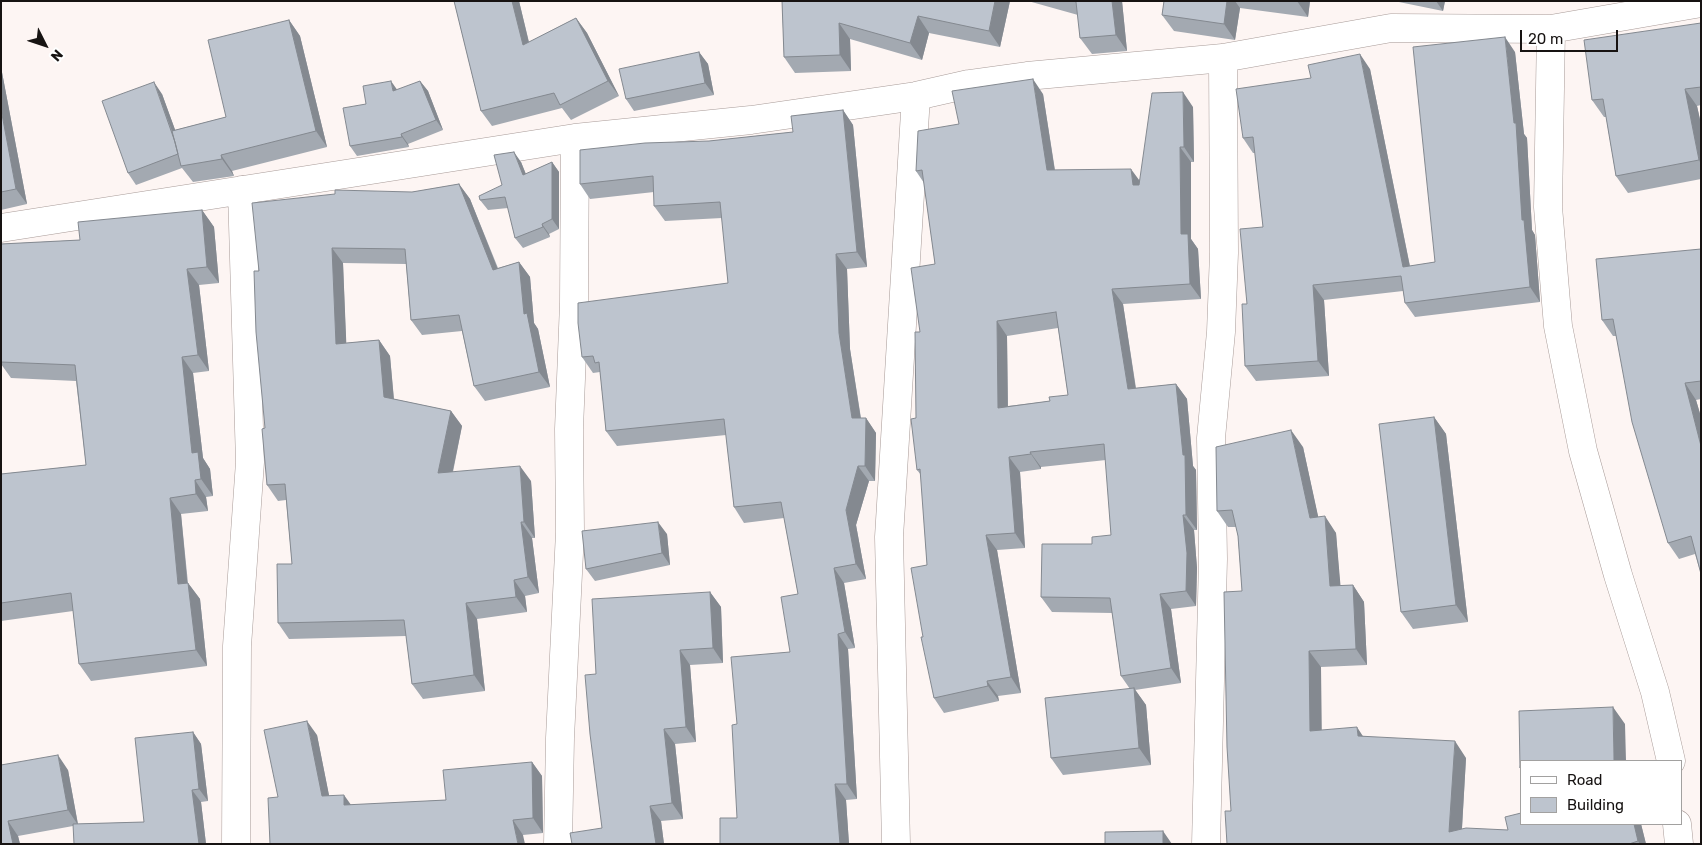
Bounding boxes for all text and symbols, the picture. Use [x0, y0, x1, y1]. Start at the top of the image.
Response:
north arrow [20, 20, 70, 70]
scale bar [1522, 20, 1620, 52]
text: 20 m [1528, 30, 1563, 48]
text: N [47, 46, 66, 65]
legend [1520, 760, 1682, 825]
text: Road [1567, 771, 1603, 789]
text: Building [1567, 796, 1624, 814]

